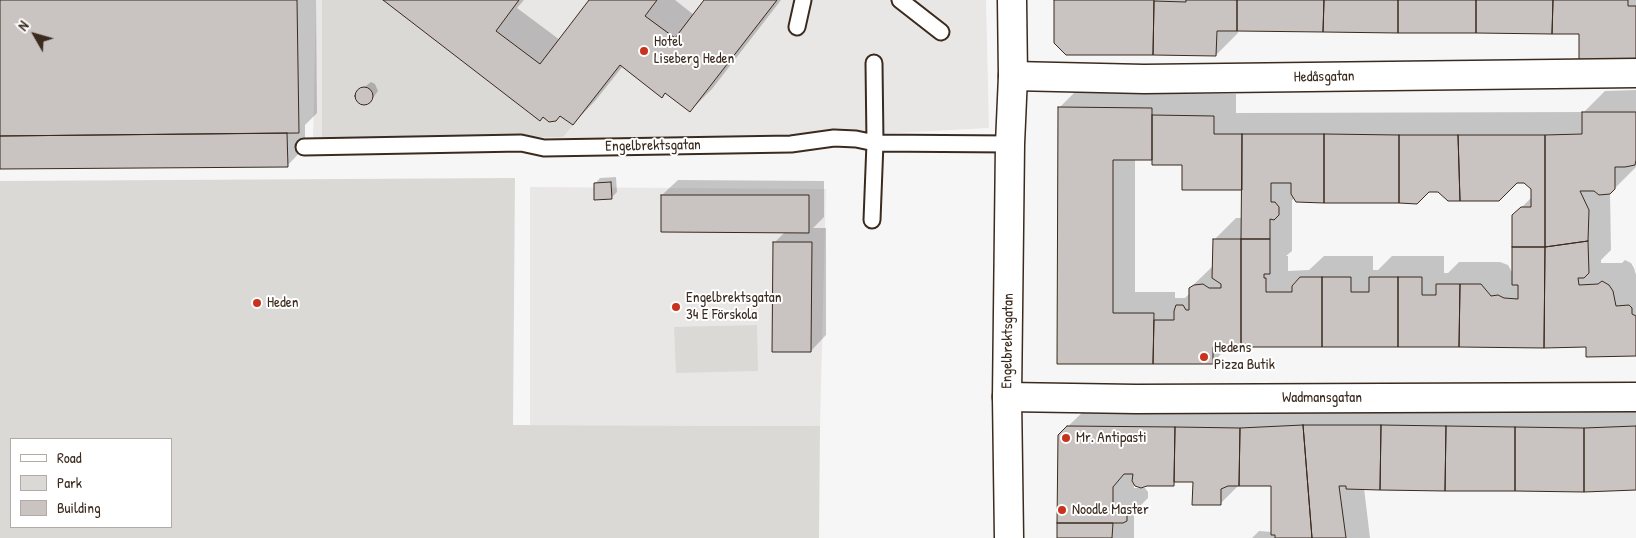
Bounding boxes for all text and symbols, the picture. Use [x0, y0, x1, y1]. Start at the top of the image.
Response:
north arrow [10, 10, 60, 60]
text: N [13, 17, 33, 34]
place label: Hotel Liseberg Heden [654, 33, 734, 68]
marker: Hotel Liseberg Heden [638, 45, 650, 57]
street label: Hedåsgatan [1293, 67, 1355, 87]
street label: Engelbrektsgatan [605, 136, 701, 156]
place label: Engelbrektsgatan 34 E Förskola [686, 289, 782, 324]
street label: Engelbrektsgatan [998, 293, 1018, 389]
place label: Heden [267, 294, 299, 312]
marker: Heden [251, 297, 263, 309]
marker: Engelbrektsgatan 34 E Förskola [670, 301, 682, 313]
place label: Hedens Pizza Butik [1214, 339, 1275, 374]
marker: Hedens Pizza Butik [1198, 351, 1210, 363]
street label: Wadmansgatan [1282, 389, 1362, 407]
place label: Mr. Antipasti [1076, 429, 1147, 447]
marker: Mr. Antipasti [1060, 432, 1072, 444]
legend [10, 438, 172, 528]
text: Road [57, 447, 82, 468]
text: Park [57, 472, 82, 493]
text: Building [57, 497, 101, 518]
place label: Noodle Master [1072, 501, 1149, 519]
marker: Noodle Master [1056, 504, 1068, 516]

